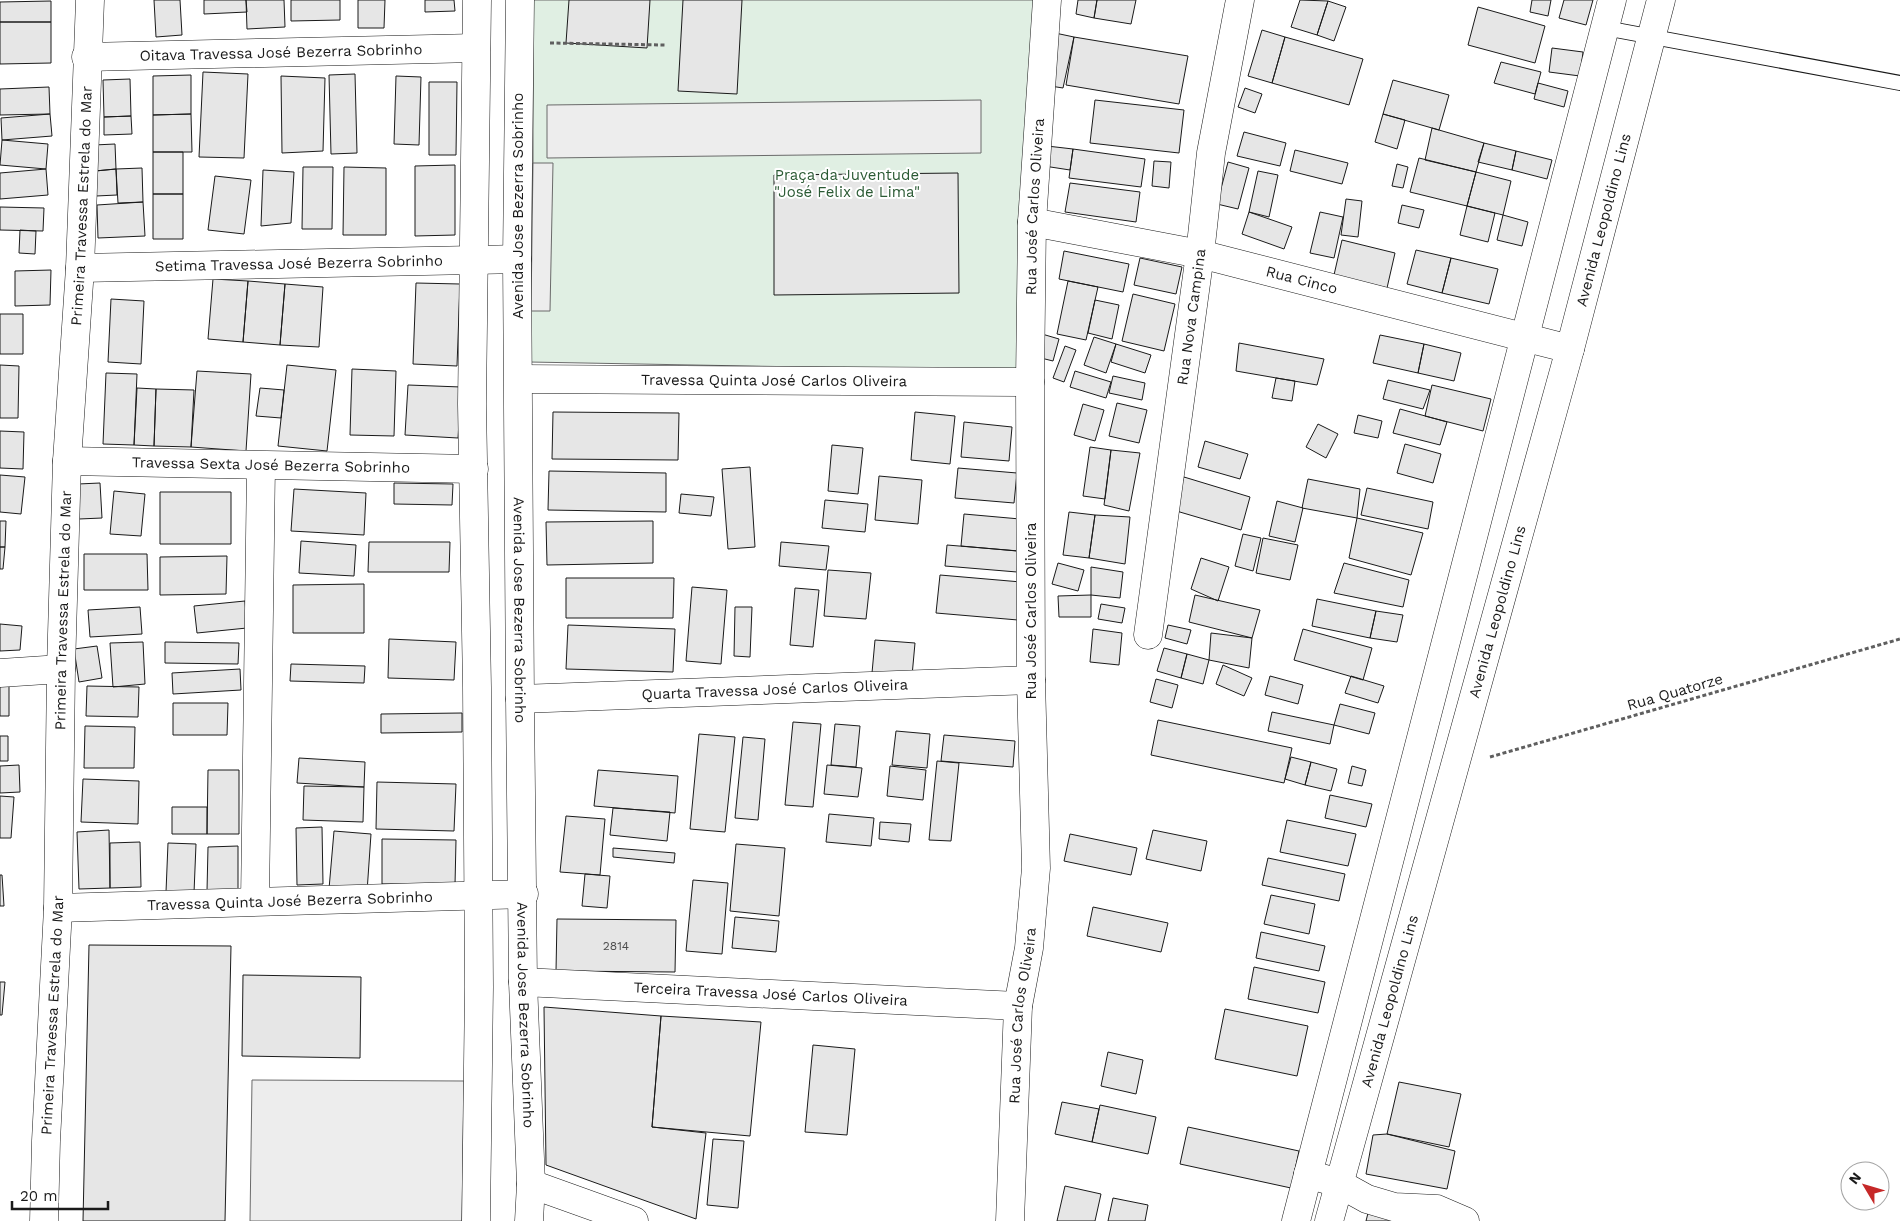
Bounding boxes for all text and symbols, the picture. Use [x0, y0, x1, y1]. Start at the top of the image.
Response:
street label: Oitava Travessa José Bezerra Sobrinho [139, 40, 423, 65]
street label: Primeira Travessa Estrela do Mar [67, 86, 96, 326]
street label: Avenida Jose Bezerra Sobrinho [509, 93, 527, 319]
street label: Rua José Carlos Oliveira [1022, 117, 1048, 295]
street label: Avenida Leopoldino Lins [1572, 131, 1635, 309]
park label: Praça da Juventude "José Felix de Lima" [774, 166, 920, 201]
street label: Rua Nova Campina [1173, 247, 1210, 386]
street label: Setima Travessa José Bezerra Sobrinho [155, 252, 443, 275]
street label: Rua Cinco [1264, 262, 1339, 298]
street label: Travessa Quinta José Carlos Oliveira [641, 371, 908, 390]
street label: Travessa Sexta José Bezerra Sobrinho [132, 453, 410, 477]
street label: Primeira Travessa Estrela do Mar [51, 490, 75, 730]
street label: Avenida Jose Bezerra Sobrinho [510, 497, 529, 723]
street label: Rua José Carlos Oliveira [1022, 522, 1040, 700]
street label: Avenida Leopoldino Lins [1465, 523, 1530, 700]
street label: Rua Quatorze [1625, 670, 1725, 714]
street label: Quarta Travessa José Carlos Oliveira [641, 676, 909, 703]
street label: Travessa Quinta José Bezerra Sobrinho [147, 888, 433, 914]
street label: Primeira Travessa Estrela do Mar [37, 895, 67, 1135]
street label: Avenida Jose Bezerra Sobrinho [513, 902, 538, 1129]
street label: Avenida Leopoldino Lins [1357, 913, 1422, 1090]
street label: Rua José Carlos Oliveira [1005, 926, 1040, 1104]
house number: 2814 [603, 939, 629, 953]
street label: Terceira Travessa José Carlos Oliveira [633, 978, 909, 1010]
north arrow [1840, 1161, 1890, 1211]
text: N [1845, 1169, 1864, 1187]
scale bar [12, 1178, 109, 1210]
text: 20 m [20, 1187, 58, 1205]

